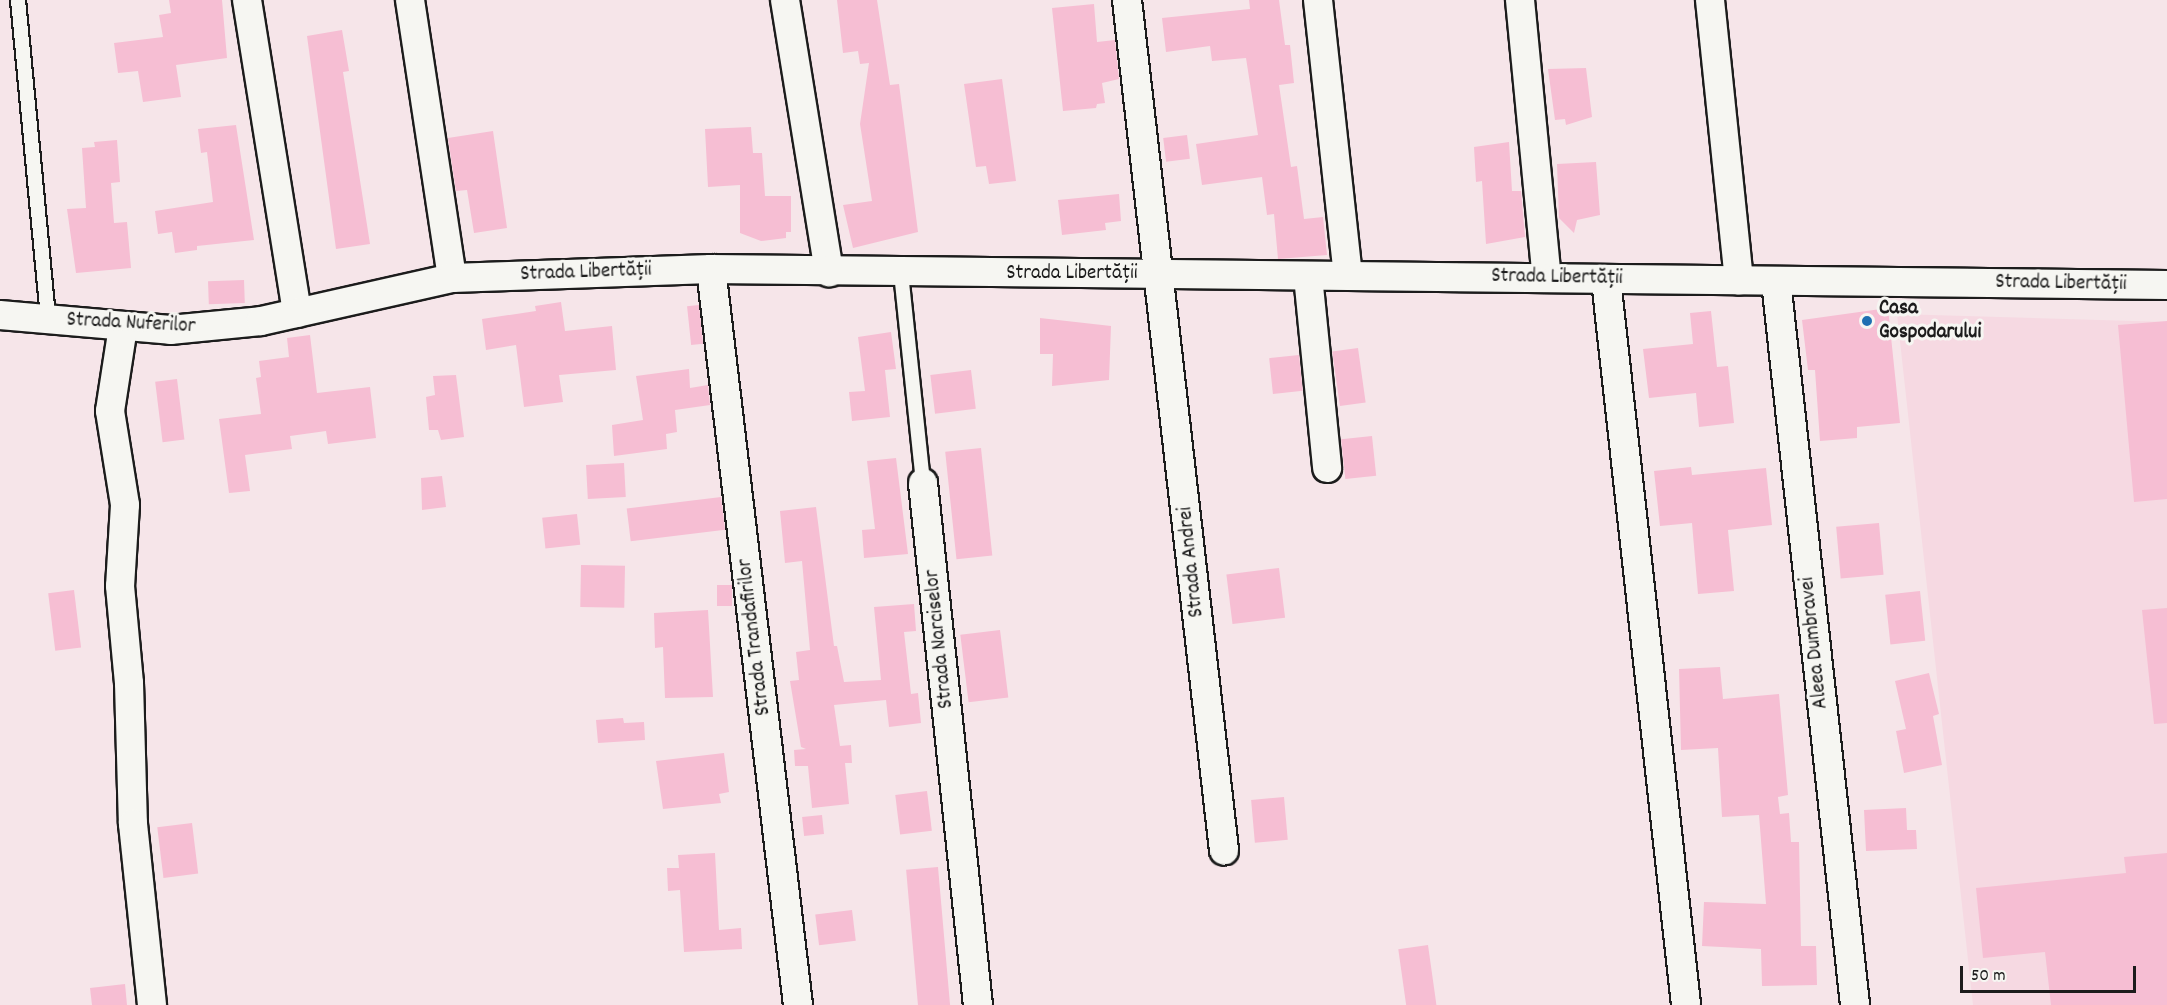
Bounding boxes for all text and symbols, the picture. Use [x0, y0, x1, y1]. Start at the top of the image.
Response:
street label: Strada Libertății [520, 258, 652, 288]
street label: Strada Libertății [1006, 261, 1138, 287]
street label: Strada Libertății [1491, 264, 1623, 292]
street label: Strada Libertății [1995, 270, 2127, 298]
place label: Casa Gospodarului [1879, 296, 1981, 346]
street label: Strada Nuferilor [66, 308, 196, 340]
marker: Casa Gospodarului [1860, 314, 1874, 328]
street label: Strada Andrei [1174, 505, 1210, 619]
street label: Strada Trandafirilor [733, 557, 777, 717]
street label: Strada Narciselor [920, 568, 960, 710]
street label: Aleea Dumbravei [1796, 576, 1834, 710]
scale bar [1963, 954, 2138, 992]
text: 50 m [1971, 964, 2006, 989]

